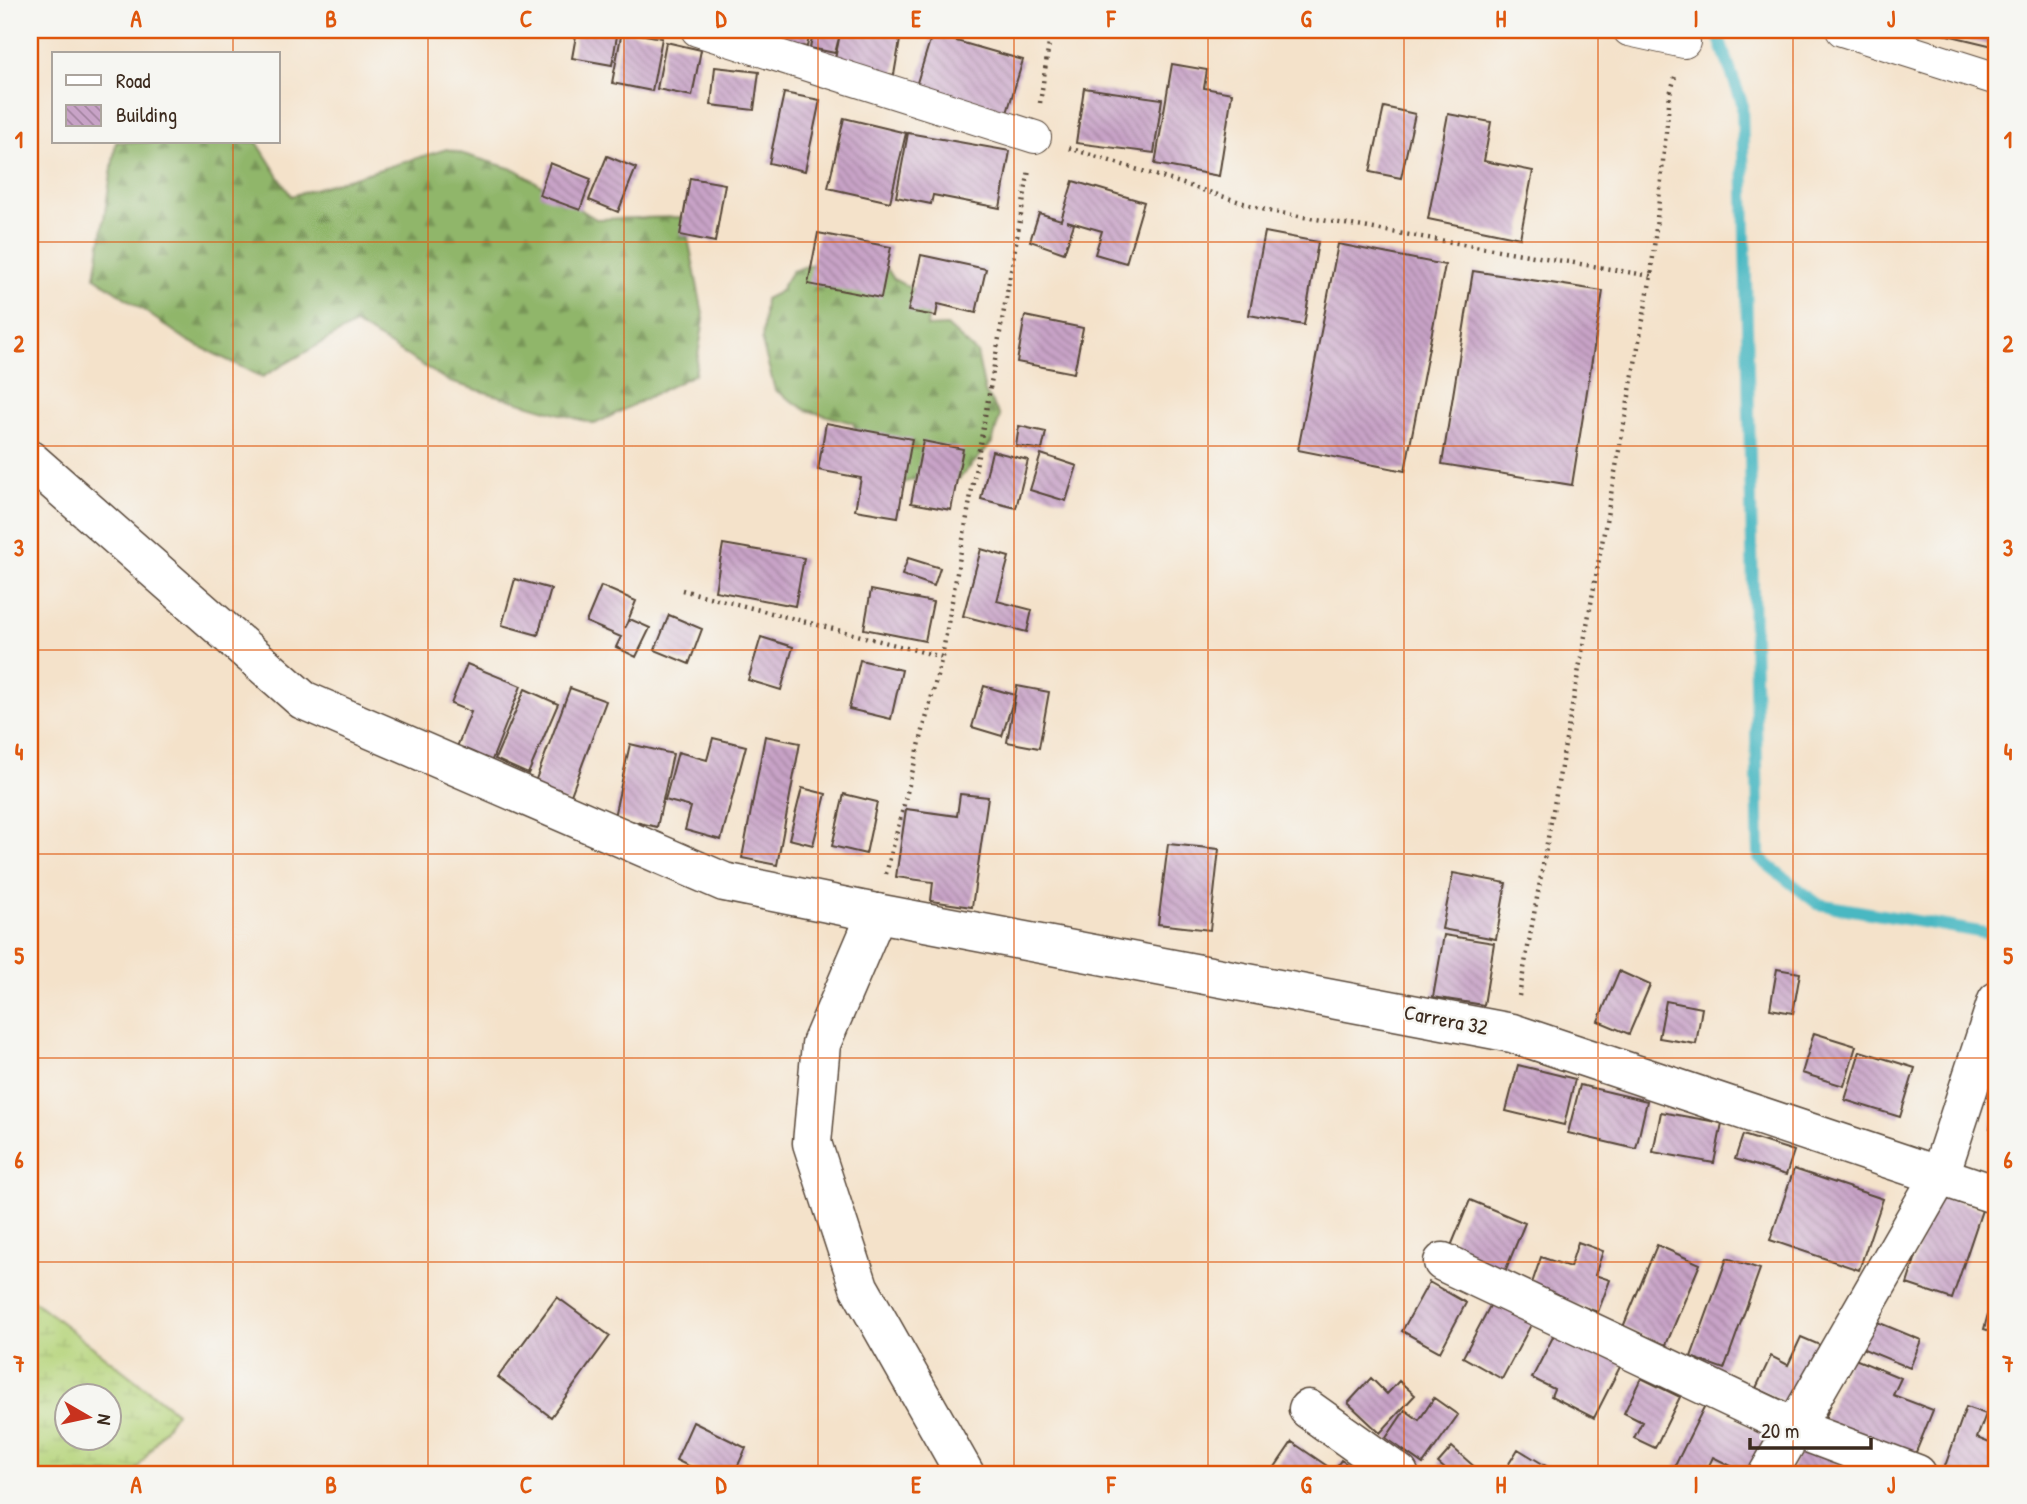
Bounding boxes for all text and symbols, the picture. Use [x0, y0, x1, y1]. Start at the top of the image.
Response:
text: A [130, 3, 142, 34]
text: B [325, 3, 337, 34]
text: C [520, 3, 532, 34]
text: D [716, 3, 728, 34]
text: E [911, 3, 922, 34]
text: F [1106, 3, 1117, 34]
text: G [1300, 3, 1312, 34]
text: H [1496, 3, 1507, 34]
text: I [1693, 3, 1699, 34]
text: J [1887, 3, 1896, 34]
legend [52, 52, 280, 144]
text: Road [116, 66, 150, 95]
text: Building [116, 100, 177, 129]
text: 1 [15, 124, 23, 155]
text: 1 [2004, 124, 2012, 155]
text: 2 [14, 328, 25, 359]
text: 2 [2003, 328, 2014, 359]
text: 3 [14, 532, 24, 563]
text: 3 [2003, 532, 2013, 563]
text: 4 [15, 736, 24, 767]
text: 4 [2004, 736, 2013, 767]
text: 5 [14, 940, 24, 971]
text: 5 [2003, 940, 2013, 971]
street label: Carrera 32 [1402, 997, 1491, 1042]
text: 6 [14, 1144, 24, 1175]
text: 6 [2003, 1144, 2013, 1175]
text: 7 [12, 1348, 25, 1379]
text: 7 [2001, 1348, 2014, 1379]
north arrow [52, 1382, 122, 1452]
scale bar [1750, 1406, 1871, 1450]
text: N [91, 1413, 118, 1427]
text: 20 m [1761, 1416, 1799, 1445]
text: A [130, 1469, 142, 1500]
text: B [325, 1469, 337, 1500]
text: C [520, 1469, 532, 1500]
text: D [716, 1469, 728, 1500]
text: E [911, 1469, 922, 1500]
text: F [1106, 1469, 1117, 1500]
text: G [1300, 1469, 1312, 1500]
text: H [1496, 1469, 1507, 1500]
text: I [1693, 1469, 1699, 1500]
text: J [1887, 1469, 1896, 1500]

